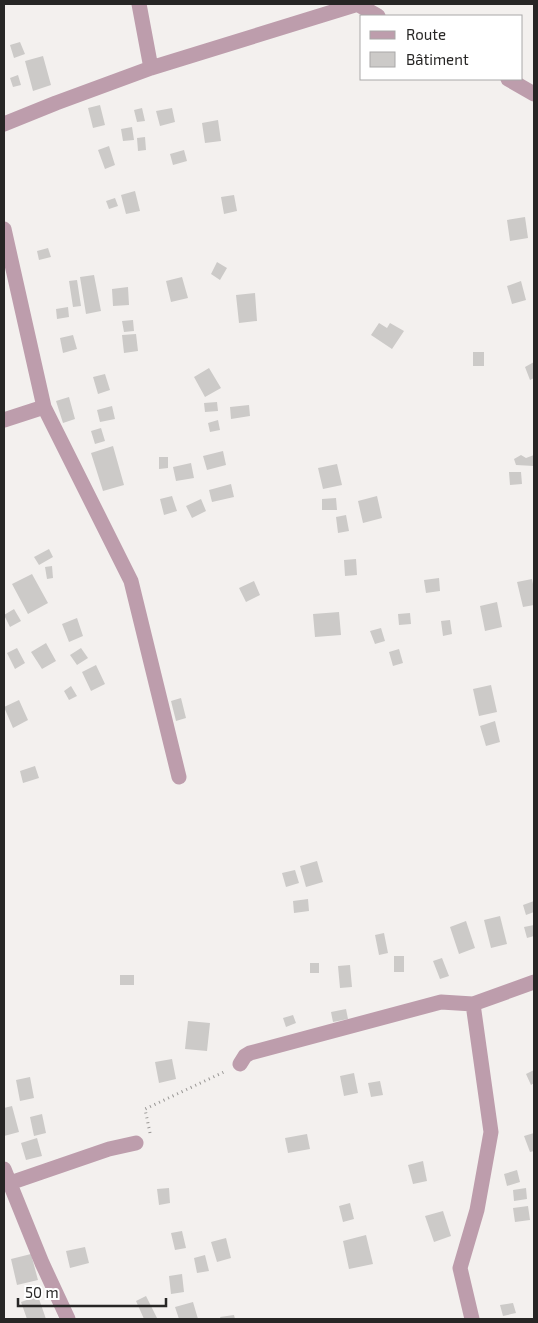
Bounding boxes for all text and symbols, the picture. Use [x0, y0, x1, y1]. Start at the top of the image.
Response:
legend [360, 15, 523, 80]
text: Route [406, 25, 446, 43]
text: Bâtiment [406, 50, 469, 68]
scale bar [18, 1276, 165, 1308]
text: 50 m [25, 1283, 59, 1301]

